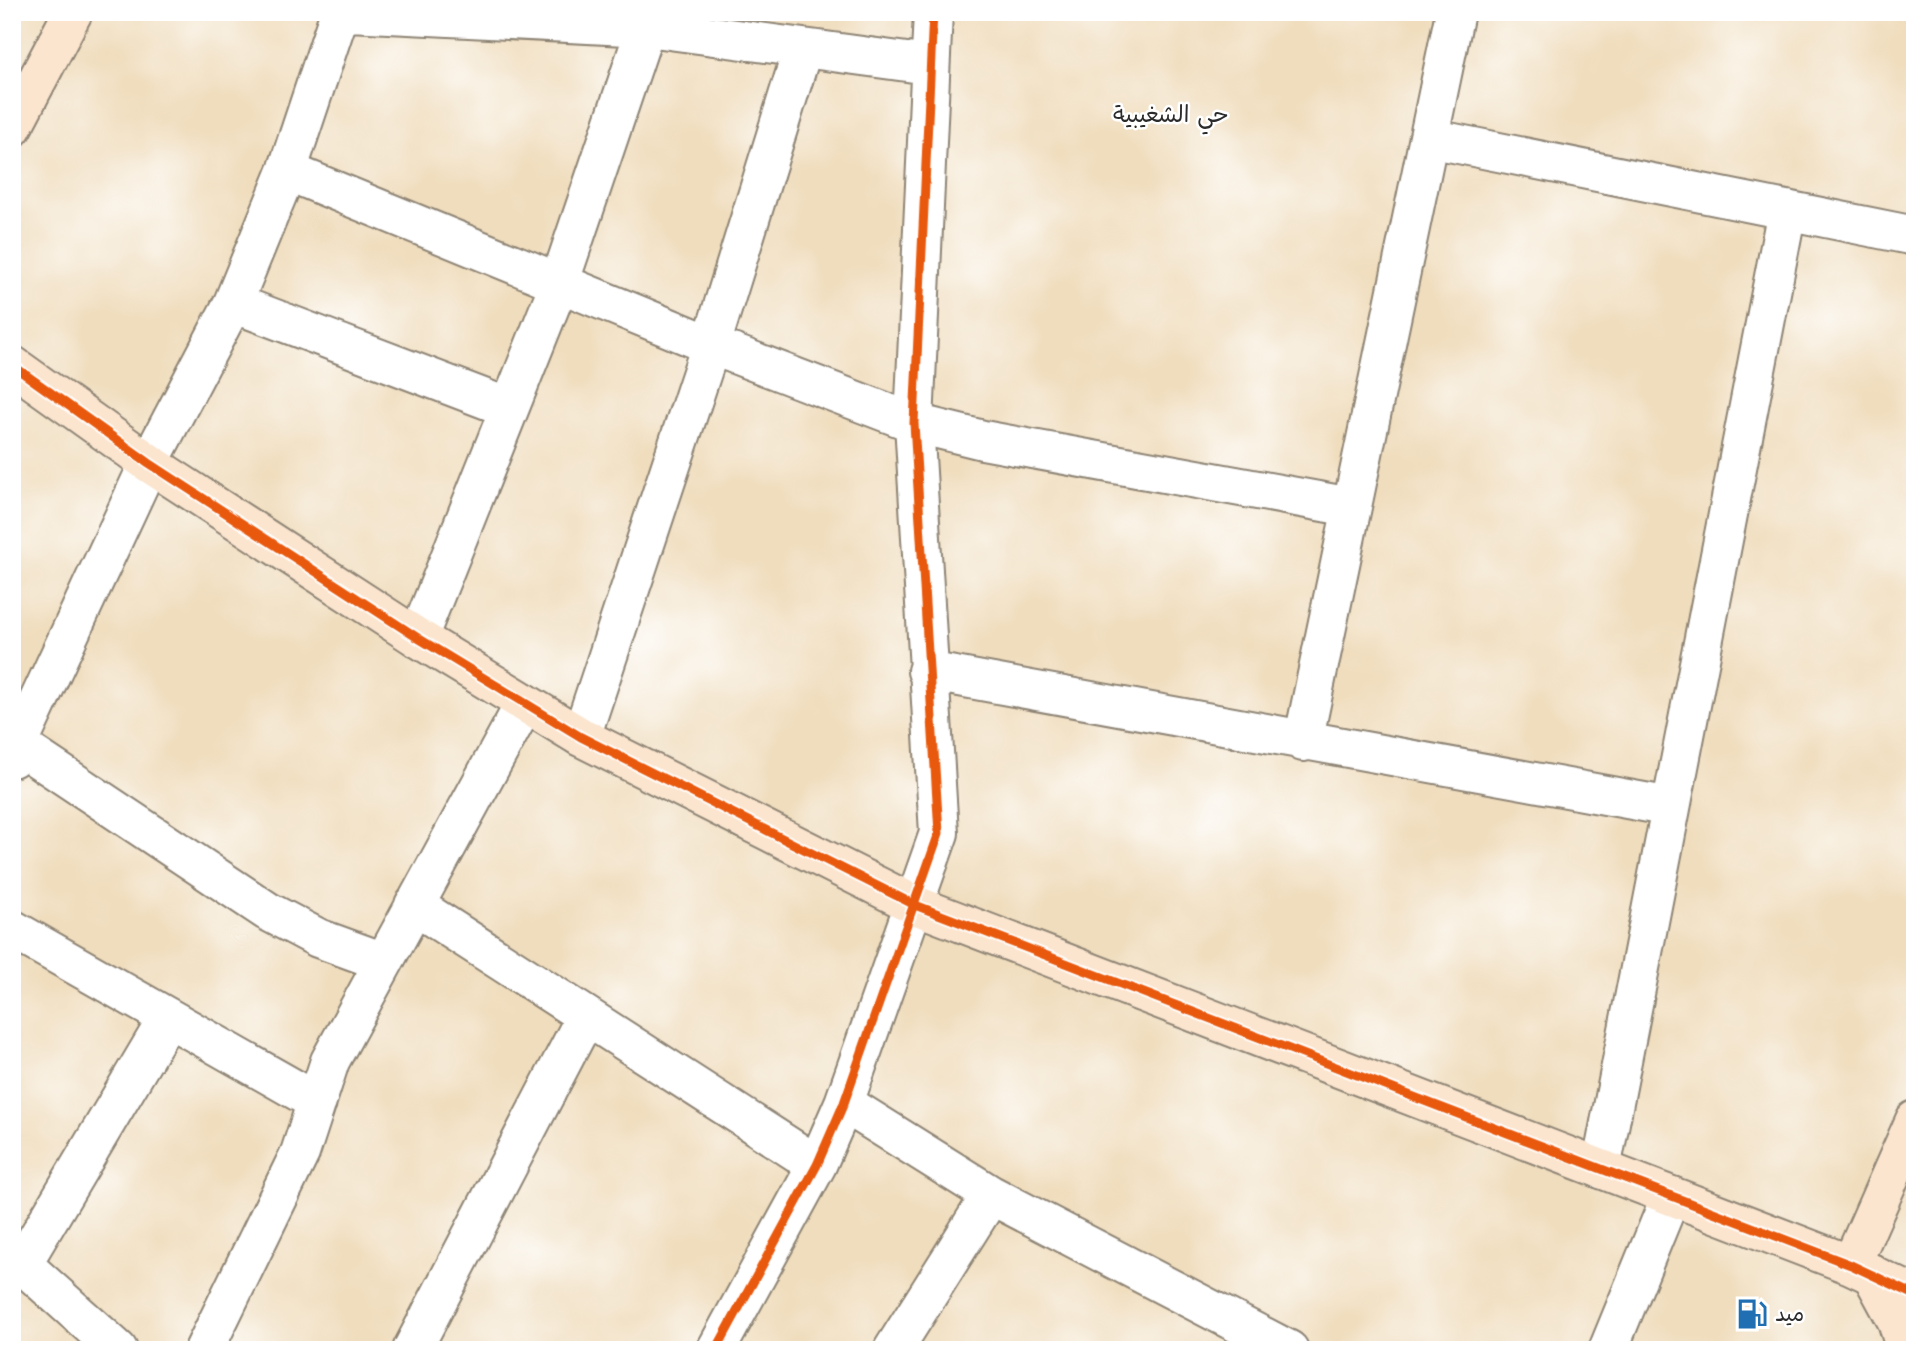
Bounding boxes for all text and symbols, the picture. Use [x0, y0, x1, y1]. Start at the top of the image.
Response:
district label: حي الشغيبية [1113, 99, 1229, 135]
fuel station icon: ميد [1735, 1297, 1769, 1331]
place label: ميد [1775, 1300, 1804, 1328]

